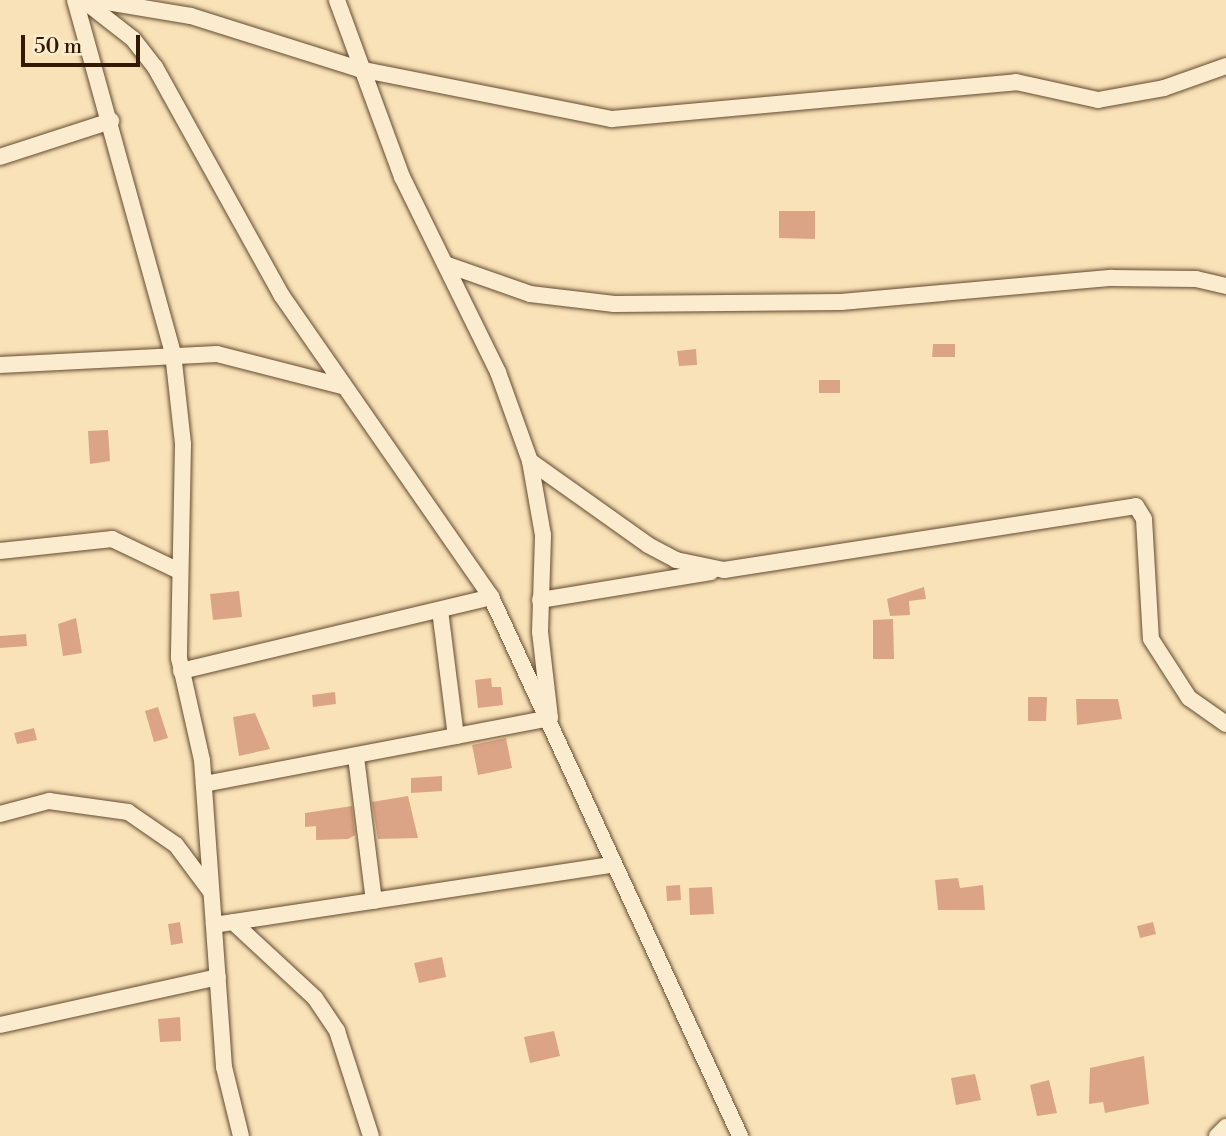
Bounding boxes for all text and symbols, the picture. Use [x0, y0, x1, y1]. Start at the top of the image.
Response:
scale bar [24, 21, 144, 65]
text: 50 m [34, 34, 82, 60]

